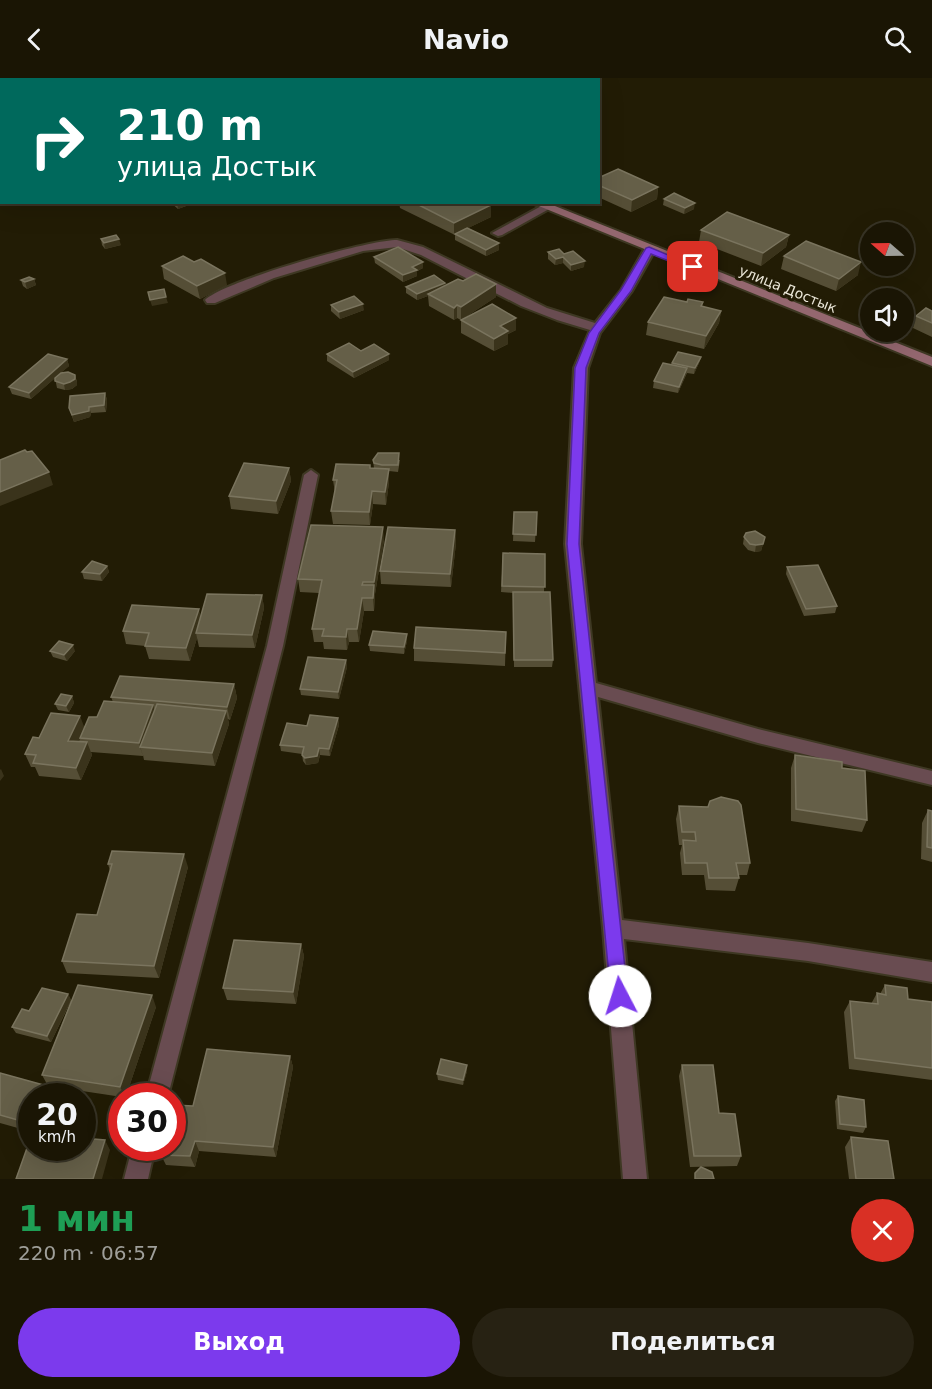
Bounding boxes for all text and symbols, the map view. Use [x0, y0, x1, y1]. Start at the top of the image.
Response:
icon: back [18, 23, 51, 56]
icon: search [881, 23, 914, 56]
text: Navio [423, 24, 509, 55]
text: 210 m [117, 101, 263, 150]
icon: right [18, 102, 96, 180]
text: улица Достык [117, 151, 317, 182]
north arrow [860, 222, 914, 276]
map controls [860, 222, 914, 342]
pin [667, 241, 718, 292]
icon: arrive [676, 250, 709, 283]
street label: улица Достык [737, 262, 839, 316]
button: sound [860, 288, 914, 342]
position arrow [588, 964, 652, 1028]
speed limit sign: 30 [108, 1083, 186, 1161]
text: 20 [36, 1097, 78, 1132]
text: km/h [38, 1128, 76, 1146]
text: 1 мин [18, 1198, 135, 1239]
button: close [851, 1199, 914, 1262]
text: 220 m · 06:57 [18, 1241, 159, 1265]
button: Выход [18, 1308, 460, 1377]
button: Поделиться [472, 1308, 914, 1377]

